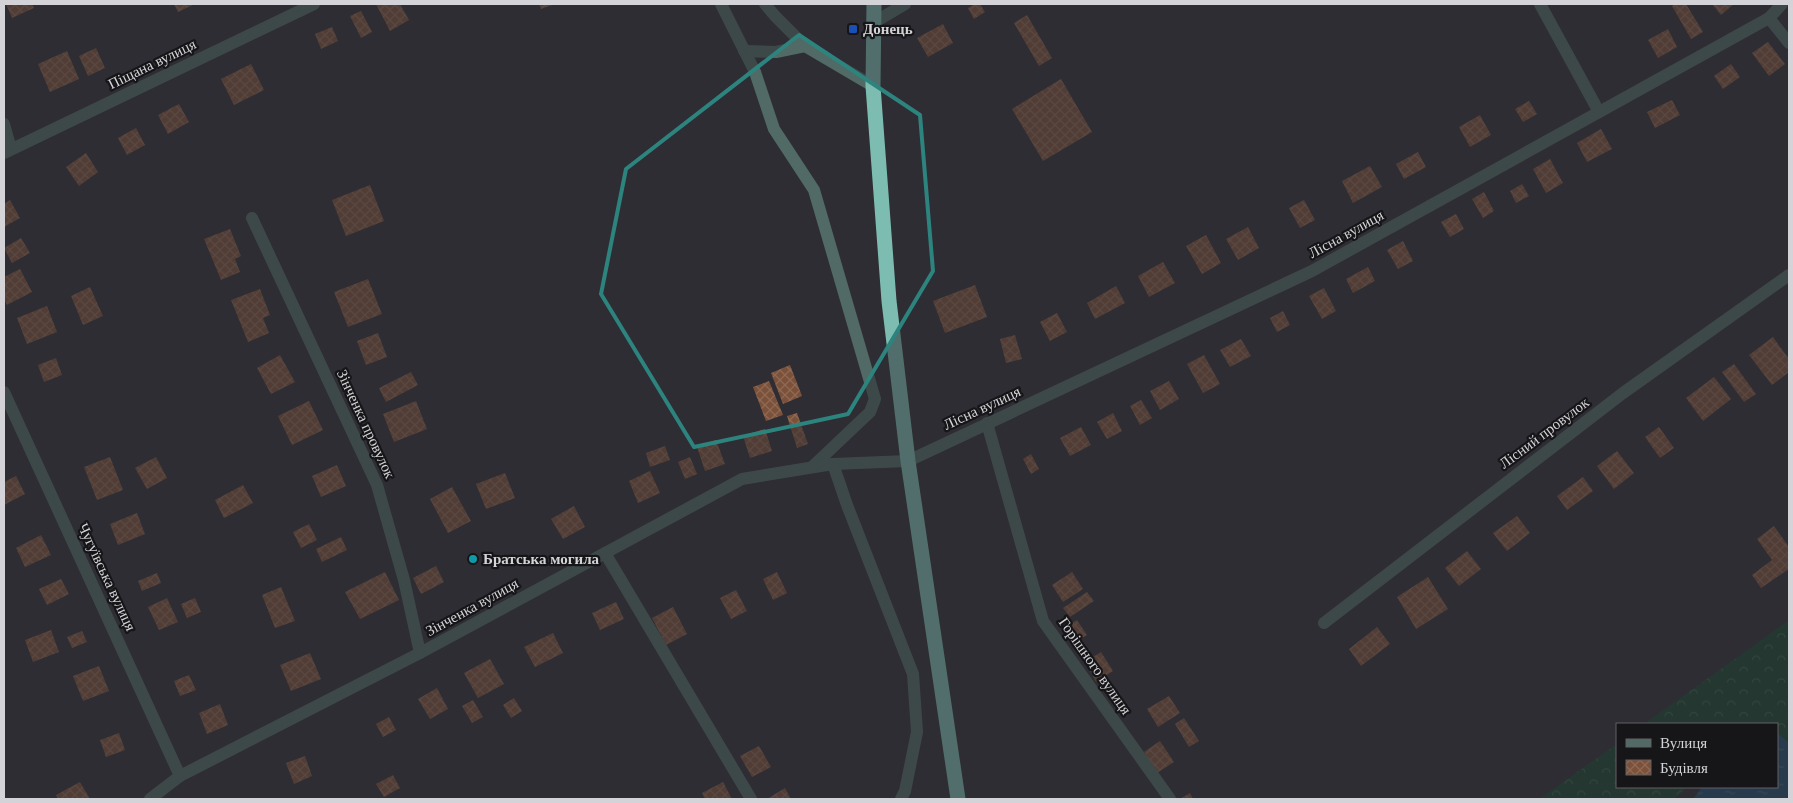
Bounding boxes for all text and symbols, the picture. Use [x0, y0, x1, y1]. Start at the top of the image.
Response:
place label: Донець [863, 21, 913, 37]
marker: Донець [847, 23, 859, 35]
street label: Піщана вулиця [106, 36, 199, 92]
street label: Лісна вулиця [1306, 207, 1386, 261]
street label: Зінченка провулок [334, 367, 399, 482]
street label: Лісна вулиця [941, 383, 1023, 433]
street label: Лісний провулок [1496, 394, 1592, 472]
street label: Чугуївська вулиця [75, 521, 139, 633]
place label: Братська могила [483, 551, 600, 567]
marker: Братська могила [467, 553, 479, 565]
street label: Зінченка вулиця [423, 575, 521, 639]
street label: Горішного вулиця [1056, 615, 1134, 718]
legend [1616, 723, 1778, 788]
text: Вулиця [1660, 735, 1707, 751]
text: Будівля [1660, 760, 1708, 776]

